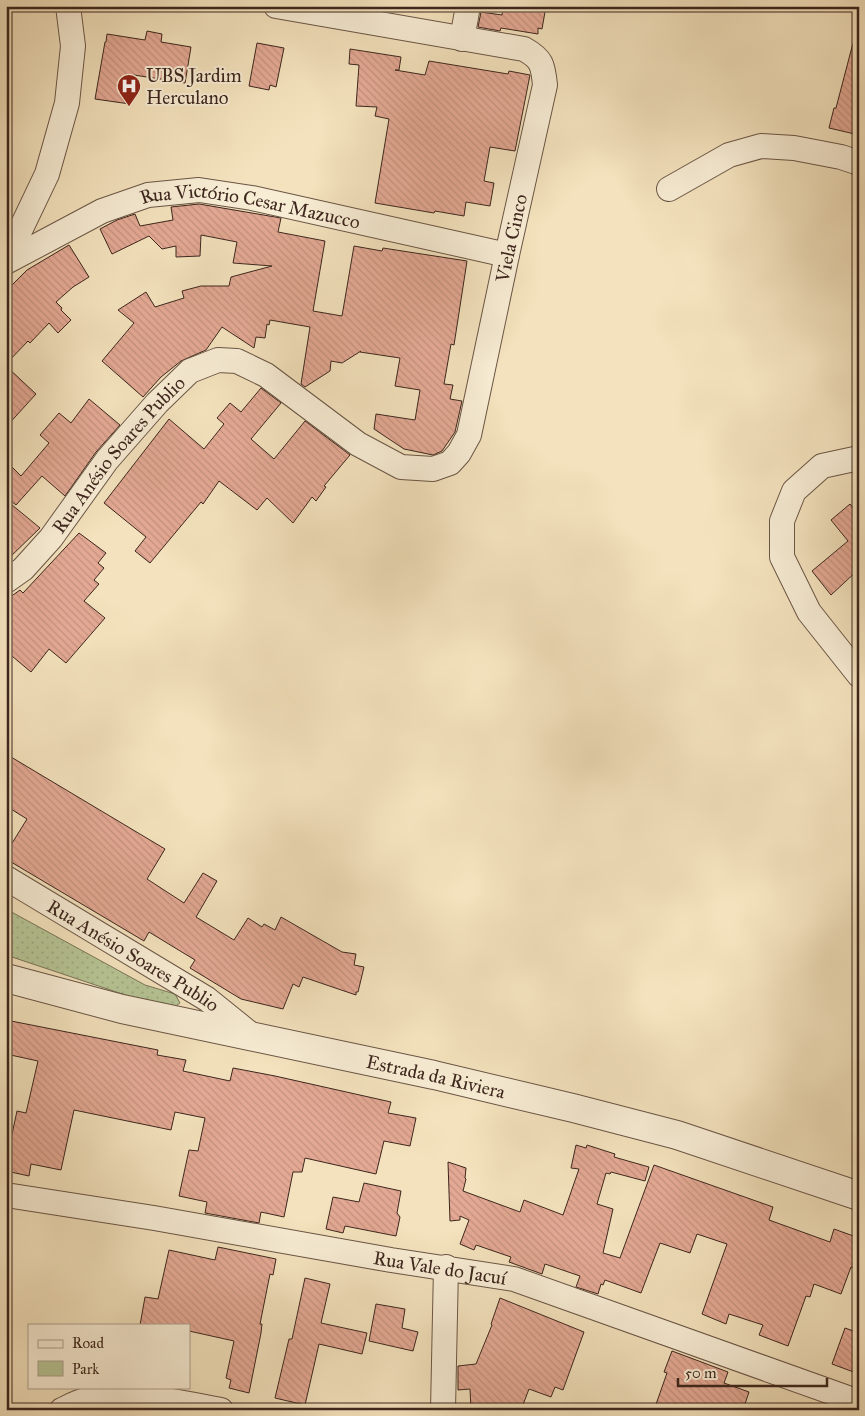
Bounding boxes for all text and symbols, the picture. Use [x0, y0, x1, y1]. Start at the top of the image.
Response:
place label: UBS Jardim Herculano [146, 64, 242, 109]
hospital icon: UBS Jardim Herculano [116, 73, 142, 107]
street label: Rua Victório Cesar Mazucco [136, 178, 363, 233]
street label: Viela Cinco [490, 191, 532, 285]
street label: Rua Anésio Soares Publio [47, 371, 190, 538]
street label: Rua Anésio Soares Publio [43, 894, 225, 1016]
street label: Estrada da Riviera [364, 1050, 508, 1103]
street label: Rua Vale do Jacuí [372, 1246, 509, 1289]
legend [28, 1324, 190, 1388]
text: Road [72, 1334, 104, 1352]
scale bar [678, 1356, 826, 1388]
text: Park [72, 1360, 99, 1378]
text: 50 m [685, 1364, 717, 1382]

